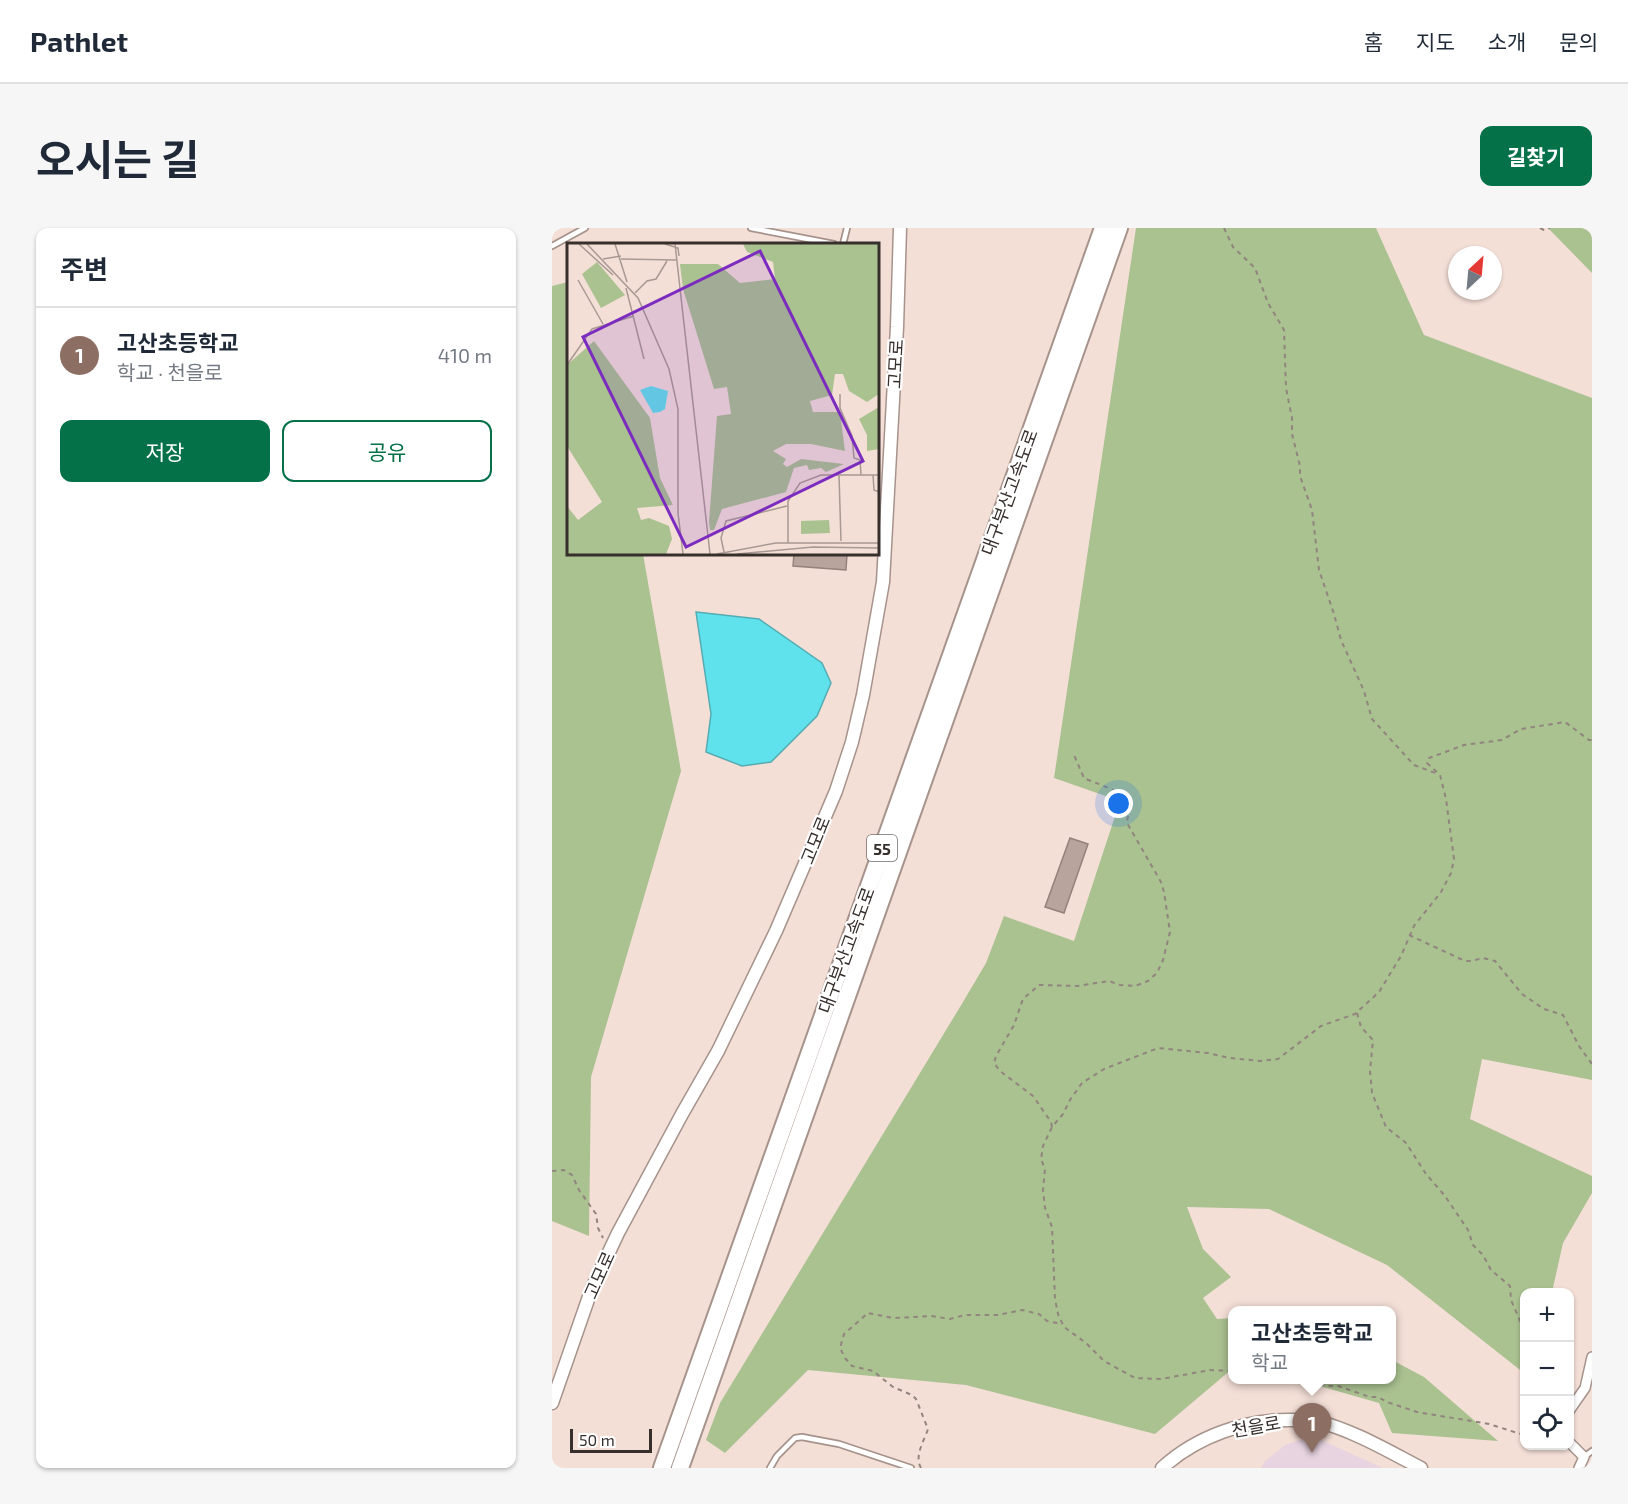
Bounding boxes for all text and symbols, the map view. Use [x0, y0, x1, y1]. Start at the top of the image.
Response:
text: Pathlet [30, 24, 128, 58]
text: 홈 [1364, 29, 1383, 54]
text: 지도 [1416, 29, 1455, 54]
text: 소개 [1488, 29, 1526, 54]
text: 문의 [1559, 29, 1598, 54]
button: 길찾기 [1480, 126, 1592, 186]
text: 오시는 길 [36, 133, 200, 183]
inset map [567, 243, 879, 555]
north arrow [1448, 246, 1502, 300]
text: 주변 [60, 253, 108, 284]
text: 고산초등학교 [117, 329, 238, 355]
street label: 고모로 [883, 339, 907, 389]
text: 1 [75, 343, 84, 367]
text: 410 m [438, 343, 492, 367]
text: 학교 · 천을로 [117, 360, 223, 384]
button: 저장 [60, 420, 270, 482]
button: 공유 [282, 420, 492, 482]
street label: 대구부산고속도로 [976, 426, 1042, 558]
your location [1104, 789, 1133, 818]
street label: 고모로 [795, 813, 835, 867]
road number: 55 [867, 835, 897, 861]
street label: 대구부산고속도로 [813, 884, 879, 1016]
street label: 고모로 [579, 1248, 619, 1302]
map controls [1520, 1288, 1574, 1450]
button: + [1520, 1288, 1574, 1342]
popup [1228, 1306, 1396, 1384]
text: 고산초등학교 [1251, 1319, 1373, 1345]
button: − [1520, 1342, 1574, 1396]
text: 학교 [1251, 1350, 1288, 1374]
button: locate [1520, 1396, 1574, 1450]
pin: 1 [1292, 1404, 1332, 1453]
street label: 천을로 [1230, 1411, 1282, 1441]
scale bar [570, 1426, 652, 1454]
text: 50 m [579, 1430, 615, 1449]

